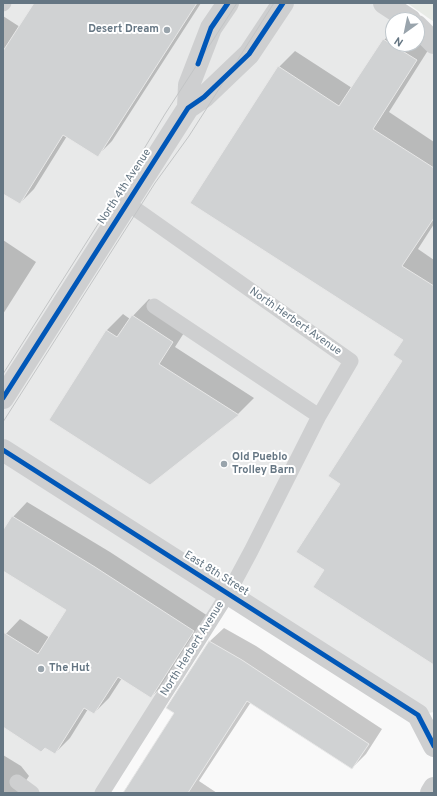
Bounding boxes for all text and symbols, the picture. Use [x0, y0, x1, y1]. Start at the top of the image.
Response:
north arrow [385, 12, 425, 52]
place label: Desert Dream [88, 23, 159, 37]
marker: Desert Dream [162, 25, 172, 35]
text: N [392, 33, 406, 49]
street label: North 4th Avenue [96, 147, 154, 227]
street label: North Herbert Avenue [246, 285, 344, 359]
place label: Old Pueblo Trolley Barn [232, 451, 295, 477]
marker: Old Pueblo Trolley Barn [219, 459, 229, 469]
street label: East 8th Street [181, 549, 251, 599]
street label: North Herbert Avenue [158, 599, 228, 699]
place label: The Hut [49, 662, 90, 676]
marker: The Hut [36, 664, 46, 674]

